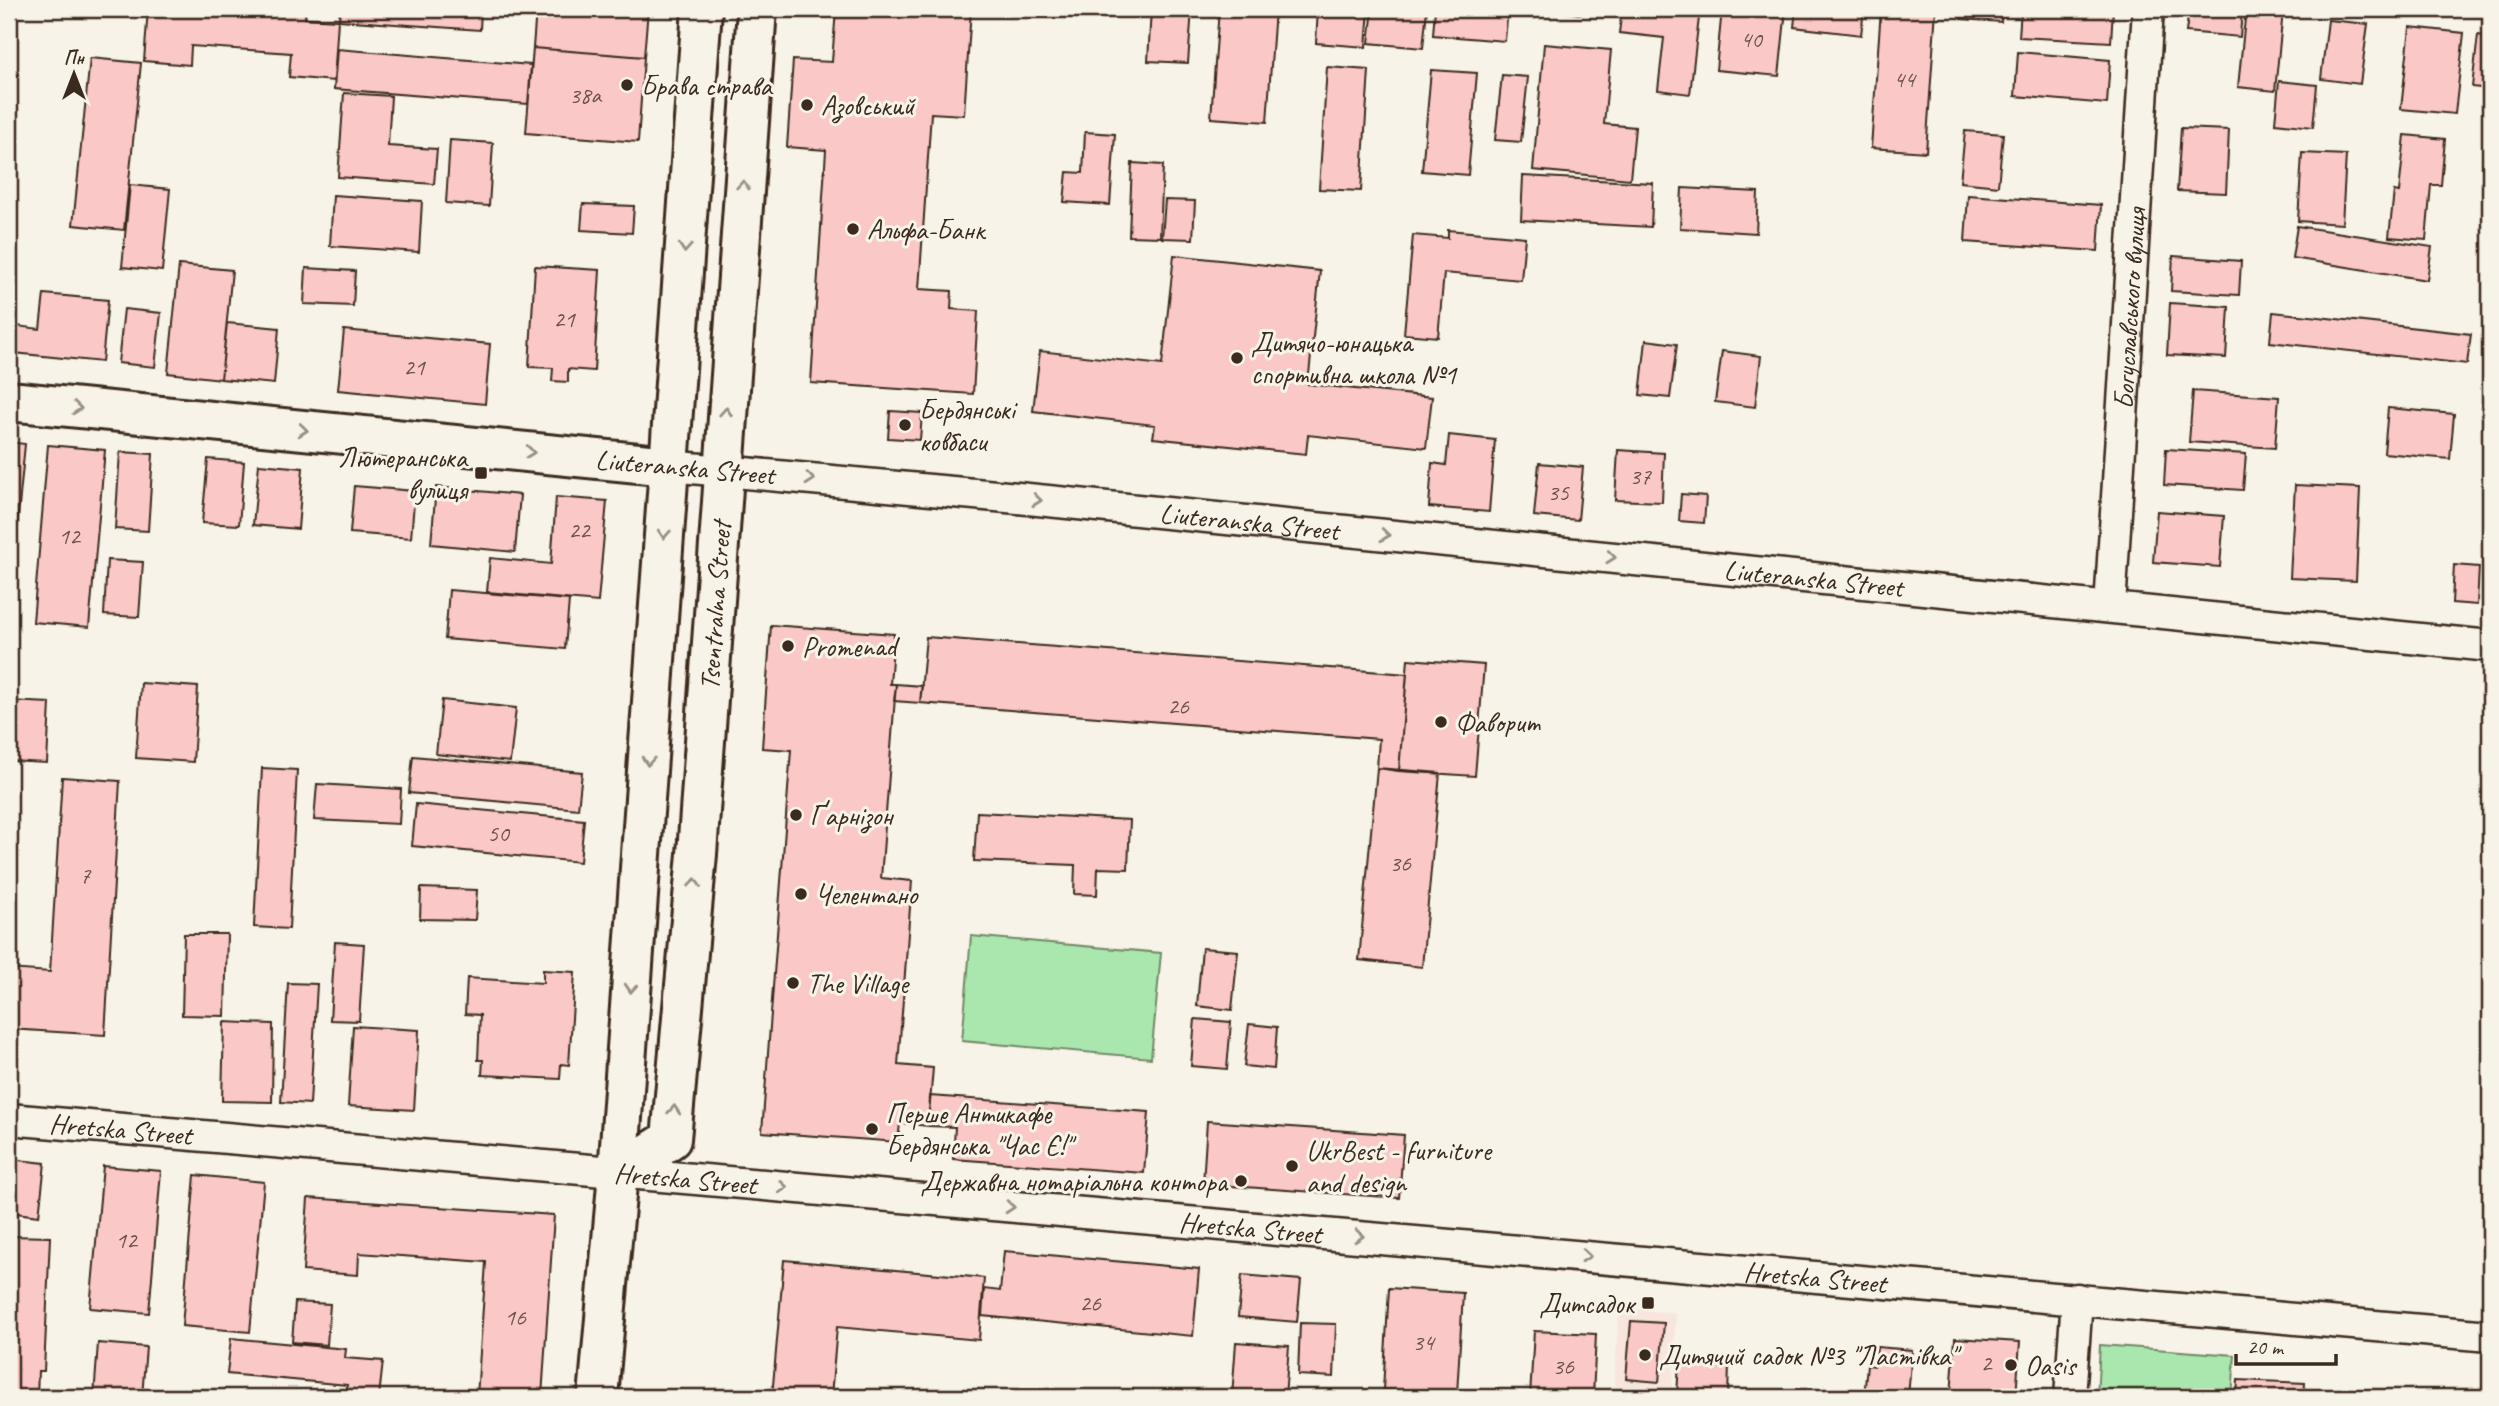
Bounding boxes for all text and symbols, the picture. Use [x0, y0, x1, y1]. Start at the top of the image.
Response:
house number: 40 [1740, 24, 1764, 54]
north arrow [38, 38, 108, 108]
text: Пн [64, 46, 86, 70]
house number: 44 [1893, 64, 1917, 94]
place label: Брава страва [641, 68, 773, 103]
marker: Брава страва [619, 77, 635, 93]
house number: 38а [569, 80, 603, 110]
place label: Азовський [821, 88, 916, 124]
marker: Азовський [799, 97, 815, 113]
one-way arrow [735, 179, 750, 190]
street label: Богуславського вулиця [2105, 205, 2153, 410]
place label: Альфа-Банк [867, 212, 987, 247]
marker: Альфа-Банк [845, 221, 861, 237]
one-way arrow [677, 243, 692, 254]
house number: 21 [553, 304, 576, 334]
place label: Дитячо-юнацька спортивна школа №1 [1251, 325, 1458, 392]
marker: Дитячо-юнацька спортивна школа №1 [1229, 350, 1245, 366]
house number: 21 [403, 352, 426, 382]
place label: Бердянські ковбаси [919, 392, 1019, 459]
one-way arrow [71, 400, 82, 415]
one-way arrow [718, 406, 733, 417]
marker: Бердянські ковбаси [897, 417, 913, 433]
one-way arrow [298, 422, 309, 437]
place label: Лютеранська вулиця [338, 440, 469, 507]
street label: Liuteranska Street [594, 442, 779, 492]
one-way arrow [524, 445, 535, 460]
house number: 37 [1629, 461, 1652, 491]
marker: Лютеранська вулиця [473, 465, 489, 481]
one-way arrow [805, 471, 816, 486]
house number: 35 [1547, 477, 1570, 507]
one-way arrow [1031, 492, 1042, 507]
street label: Liuteranska Street [1158, 495, 1343, 548]
house number: 22 [568, 515, 592, 545]
street label: Tsentralna Street [691, 516, 738, 691]
house number: 12 [58, 521, 82, 551]
one-way arrow [1379, 527, 1391, 542]
one-way arrow [657, 529, 672, 540]
one-way arrow [1606, 549, 1617, 564]
street label: Liuteranska Street [1722, 552, 1907, 605]
place label: Promenad [802, 629, 900, 664]
marker: Promenad [780, 638, 796, 654]
house number: 26 [1167, 691, 1190, 721]
place label: Фаворит [1455, 705, 1541, 740]
marker: Фаворит [1433, 714, 1449, 730]
one-way arrow [640, 756, 655, 767]
place label: Ґарнізон [810, 798, 894, 834]
marker: Ґарнізон [788, 807, 804, 823]
house number: 50 [487, 818, 511, 848]
house number: 36 [1389, 848, 1412, 878]
house number: 7 [80, 860, 92, 890]
one-way arrow [687, 877, 702, 888]
place label: Челентано [815, 877, 919, 912]
marker: Челентано [793, 886, 809, 902]
place label: The Village [807, 966, 910, 1001]
marker: The Village [785, 975, 801, 991]
one-way arrow [624, 983, 639, 994]
place label: Перше Антикафе Бердянська "Час Є!" [886, 1096, 1077, 1163]
one-way arrow [666, 1104, 681, 1115]
street label: Hretska Street [48, 1105, 196, 1153]
marker: Перше Антикафе Бердянська "Час Є!" [864, 1121, 880, 1137]
place label: UkrBest - furniture and design [1306, 1133, 1493, 1200]
street label: Hretska Street [613, 1155, 761, 1202]
marker: UkrBest - furniture and design [1284, 1158, 1300, 1174]
place label: Державна нотаріальна контора [920, 1164, 1229, 1199]
marker: Державна нотаріальна контора [1233, 1173, 1249, 1189]
one-way arrow [778, 1179, 789, 1194]
one-way arrow [1005, 1199, 1016, 1214]
street label: Hretska Street [1178, 1204, 1325, 1251]
house number: 12 [115, 1225, 139, 1255]
one-way arrow [1354, 1228, 1365, 1243]
one-way arrow [1580, 1248, 1591, 1263]
street label: Hretska Street [1743, 1253, 1890, 1301]
place label: Дитсадок [1539, 1286, 1637, 1321]
house number: 26 [1079, 1288, 1102, 1318]
marker: Дитсадок [1640, 1295, 1656, 1311]
house number: 16 [504, 1302, 527, 1332]
scale bar [2236, 1322, 2336, 1366]
house number: 34 [1412, 1327, 1436, 1357]
text: 20 m [2247, 1334, 2285, 1360]
place label: Дитячий садок №3 "Ластівка" [1659, 1338, 1962, 1373]
marker: Дитячий садок №3 "Ластівка" [1637, 1347, 1653, 1363]
house number: 2 [1981, 1348, 1994, 1378]
place label: Oasis [2025, 1348, 2078, 1383]
house number: 36 [1552, 1351, 1575, 1381]
marker: Oasis [2003, 1357, 2019, 1373]

